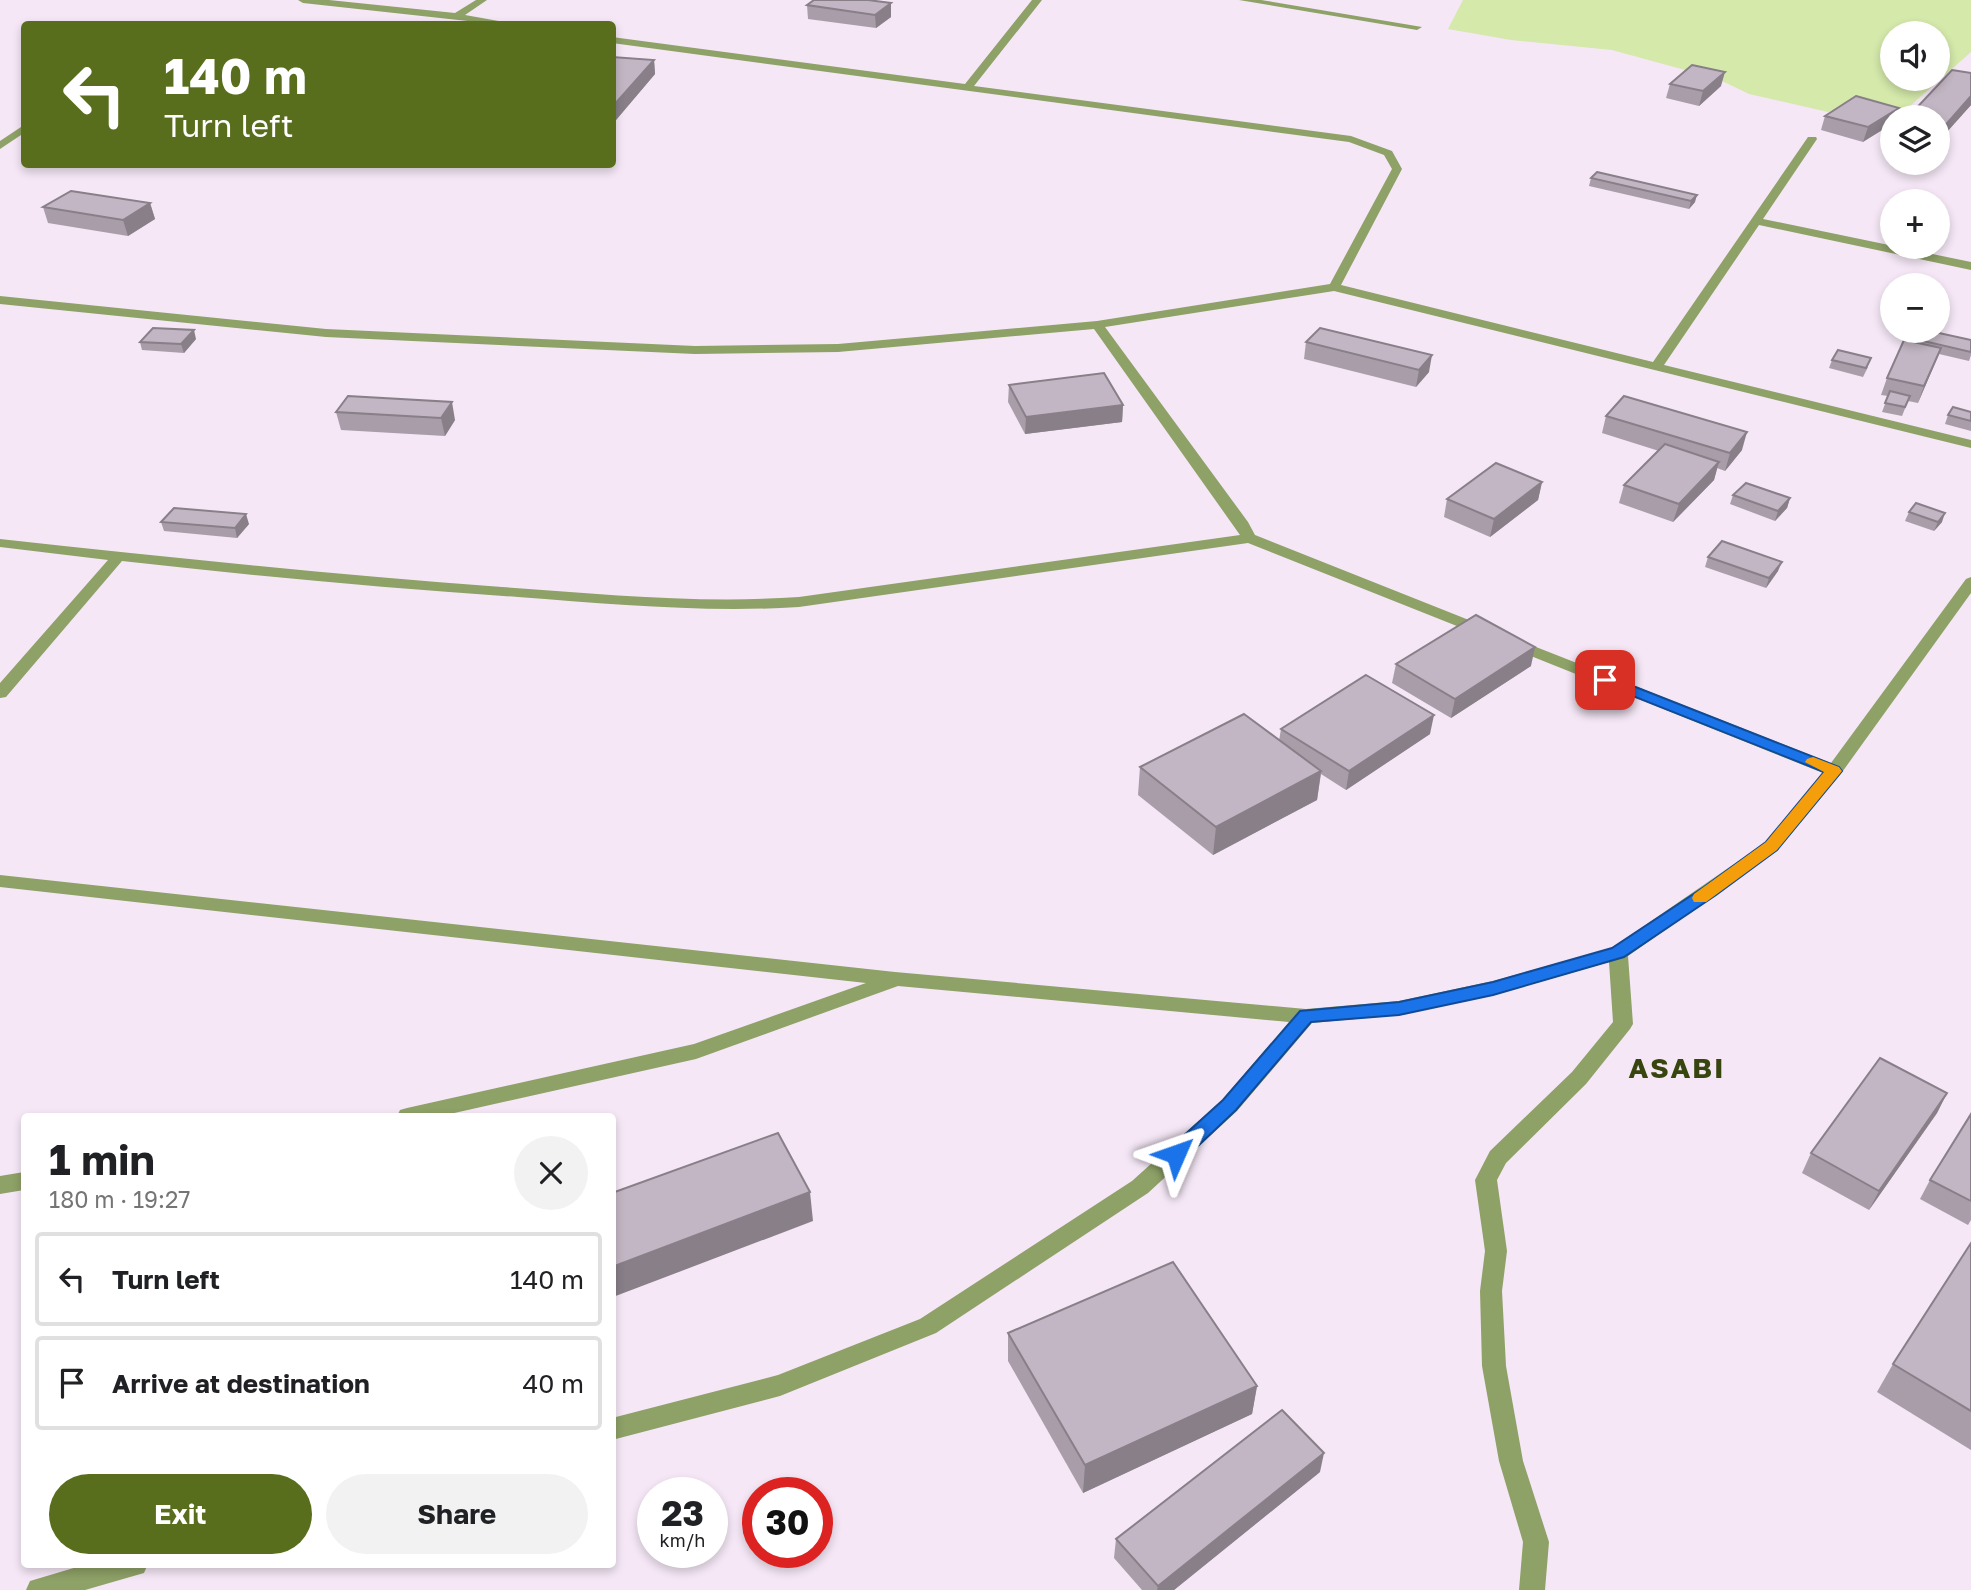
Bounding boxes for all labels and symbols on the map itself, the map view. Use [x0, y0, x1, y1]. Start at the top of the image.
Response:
pin [1575, 650, 1635, 710]
district label: ASABI [1628, 1051, 1726, 1084]
position arrow [1139, 1117, 1213, 1191]
speed limit sign: 30 [742, 1477, 833, 1568]

